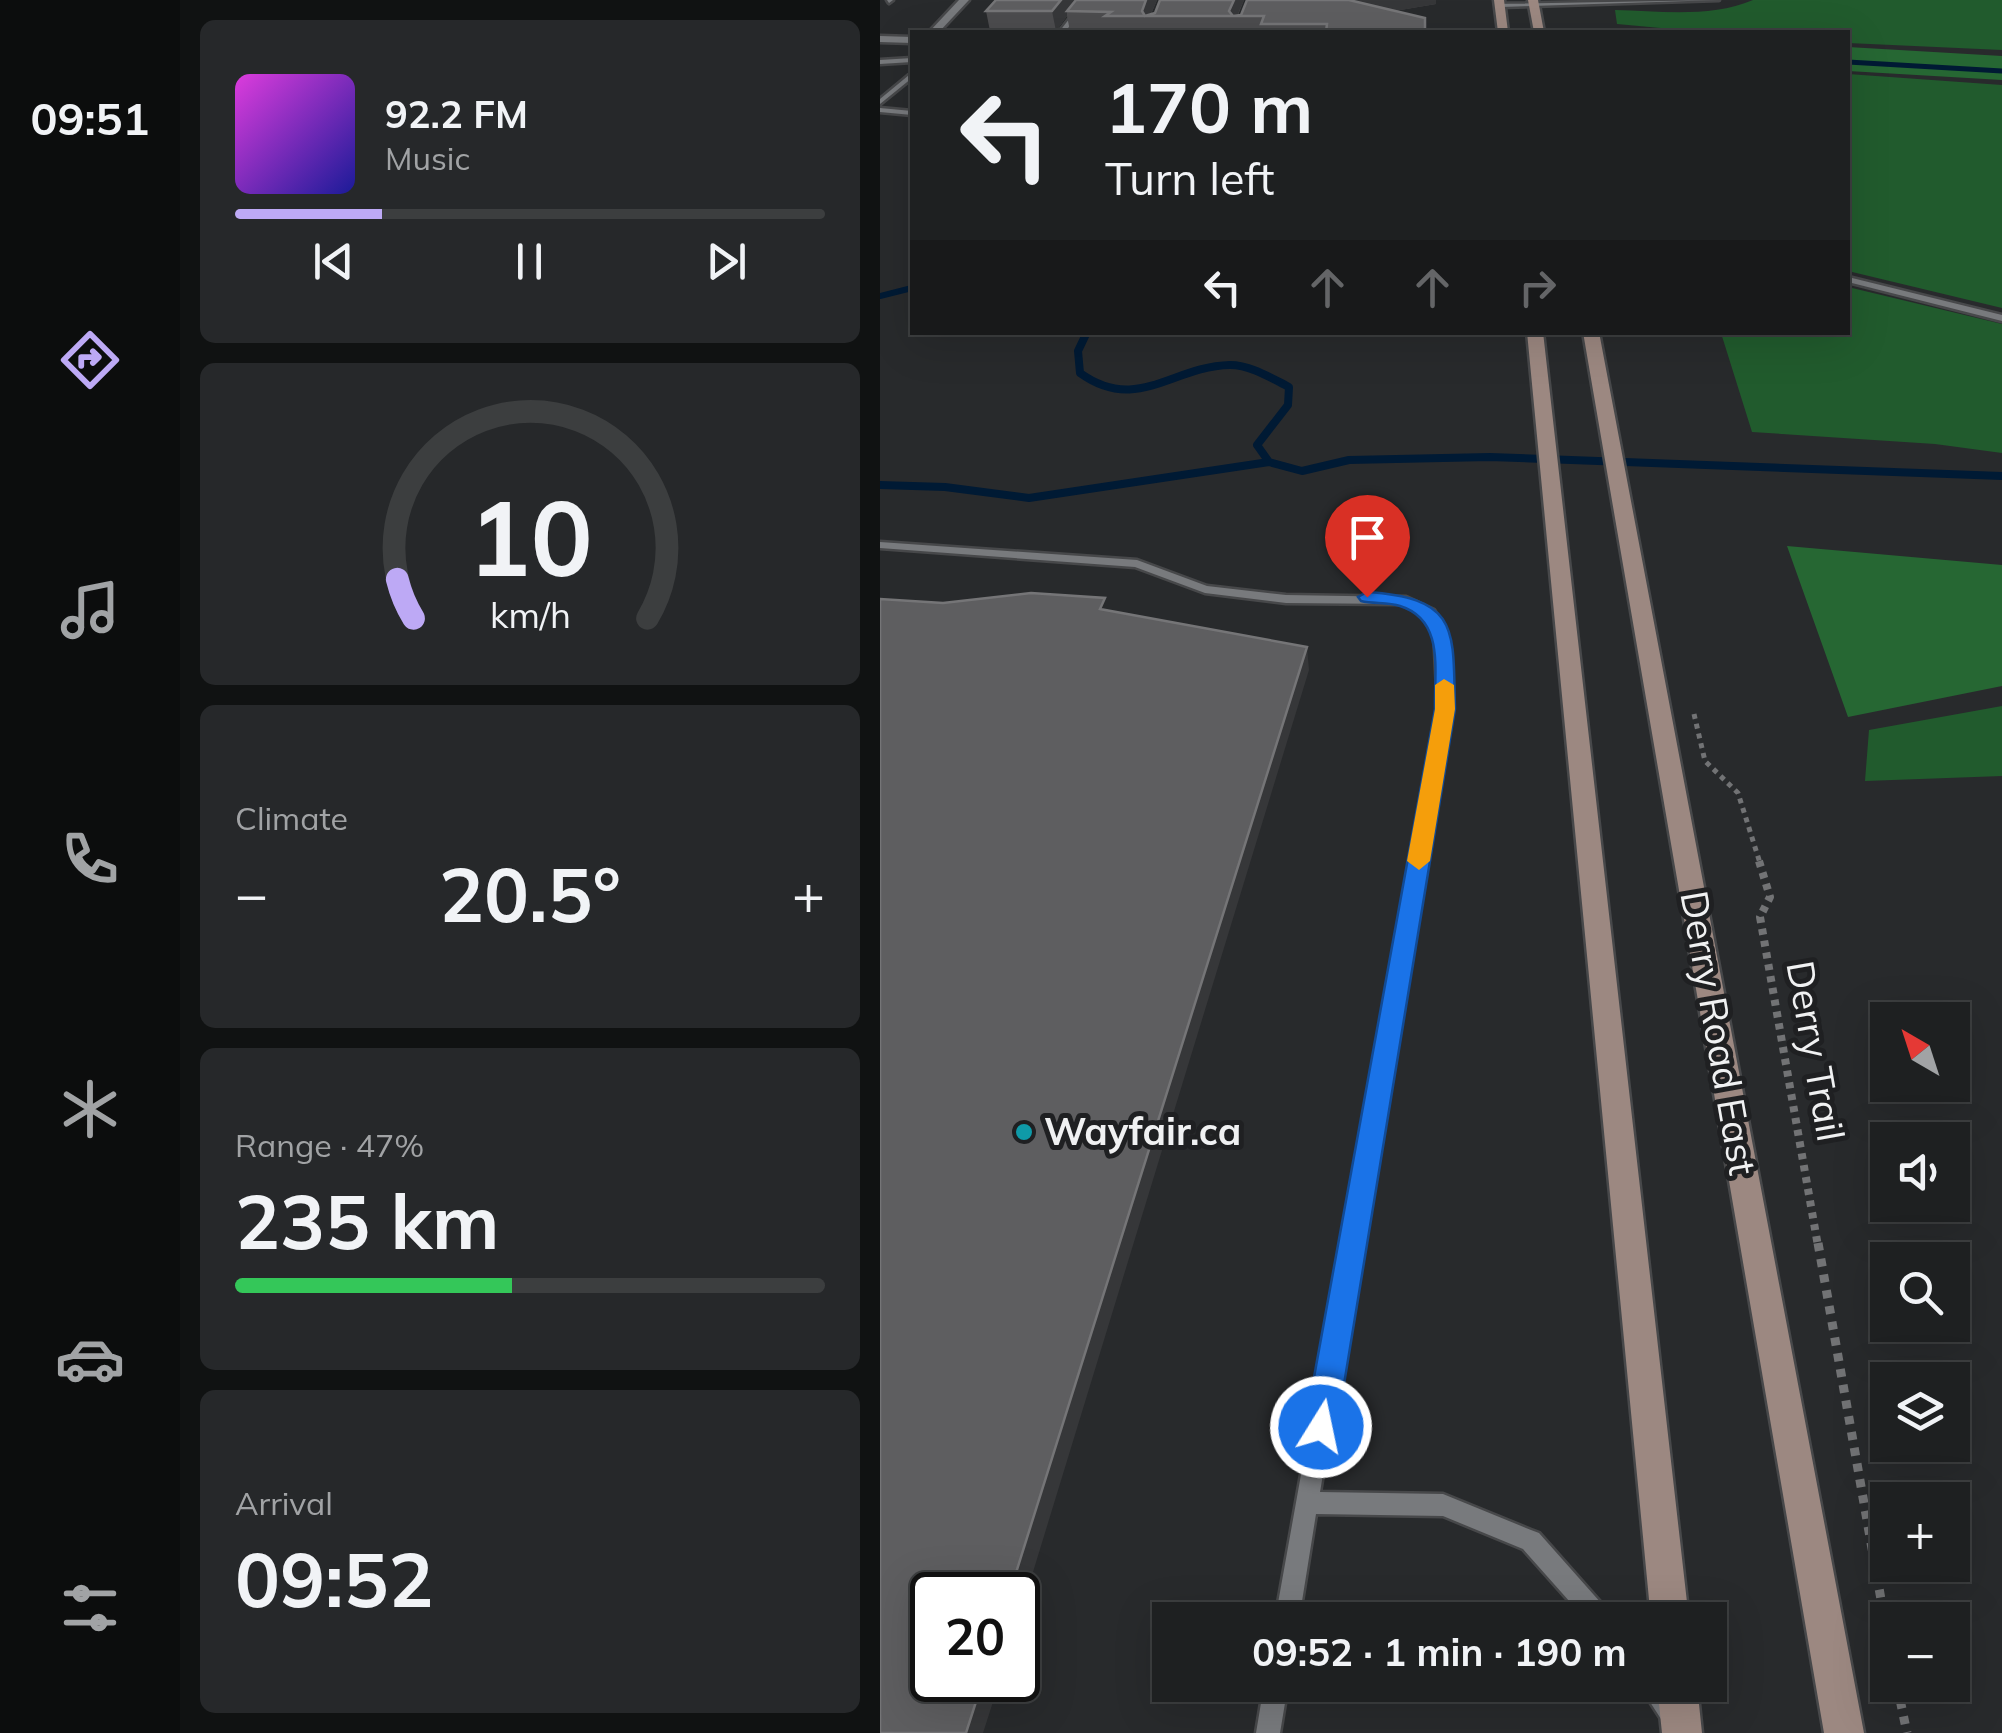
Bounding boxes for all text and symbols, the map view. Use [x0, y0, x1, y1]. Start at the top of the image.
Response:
text: 170 m [1105, 63, 1313, 151]
icon: left [940, 70, 1070, 200]
text: 09:51 [30, 90, 150, 146]
text: 92.2 FM [385, 90, 528, 138]
text: Music [385, 138, 470, 178]
text: Turn left [1105, 150, 1274, 206]
icon: previous [306, 234, 361, 289]
icon: pause [502, 234, 557, 289]
icon: next [699, 234, 754, 289]
icon: left [1195, 260, 1250, 315]
icon: ahead [1300, 260, 1355, 315]
icon: ahead [1405, 260, 1460, 315]
icon: right [1510, 260, 1565, 315]
icon: directions [55, 325, 125, 395]
text: 10 [468, 471, 592, 602]
pin [1325, 495, 1410, 598]
icon: arrive [1340, 510, 1395, 565]
icon: music [55, 575, 125, 645]
text: km/h [490, 592, 570, 637]
text: Climate [235, 798, 348, 838]
icon: phone [55, 824, 125, 894]
text: 20.5° [439, 847, 621, 941]
text: − [235, 859, 268, 928]
text: + [792, 859, 825, 928]
street label: Derry Road East [1670, 887, 1768, 1179]
street label: Derry Trail [1777, 957, 1855, 1145]
north arrow [1870, 1002, 1970, 1102]
map controls [1870, 1002, 1970, 1702]
icon: climate [55, 1074, 125, 1144]
place label: Wayfair.ca [1044, 1107, 1241, 1155]
marker: Wayfair.ca [1013, 1121, 1035, 1143]
button: sound [1870, 1122, 1970, 1222]
text: Range · 47% [235, 1125, 424, 1165]
text: 235 km [235, 1174, 499, 1268]
button: search [1870, 1242, 1970, 1342]
icon: car [55, 1324, 125, 1394]
button: layers [1870, 1362, 1970, 1462]
position arrow [1269, 1375, 1373, 1479]
button: + [1870, 1482, 1970, 1582]
text: Arrival [235, 1483, 333, 1523]
text: 09:52 [235, 1532, 434, 1626]
speed limit sign: 20 [910, 1572, 1040, 1702]
icon: filters [55, 1573, 125, 1643]
button: − [1870, 1602, 1970, 1702]
text: 09:52 · 1 min · 190 m [1252, 1628, 1627, 1676]

